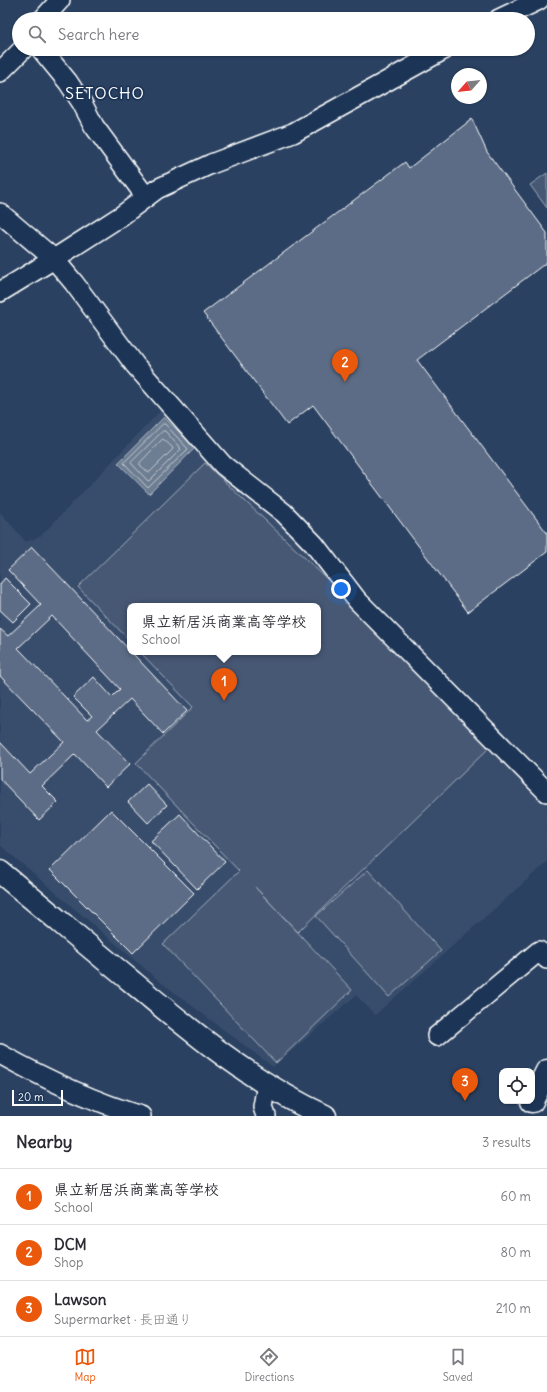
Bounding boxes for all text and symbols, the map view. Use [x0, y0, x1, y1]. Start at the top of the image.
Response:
search box [12, 12, 535, 56]
icon: search [26, 23, 48, 45]
text: Search here [58, 25, 139, 44]
north arrow [451, 68, 487, 104]
district label: SETOCHO [65, 83, 145, 103]
pin: 2 [332, 349, 358, 382]
your location [331, 579, 351, 599]
popup [127, 603, 321, 655]
text: 県立新居浜商業高等学校 [141, 612, 307, 631]
text: School [141, 631, 180, 648]
pin: 1 [211, 668, 237, 701]
pin: 3 [452, 1068, 478, 1101]
map controls [499, 1068, 535, 1104]
button: locate [499, 1068, 535, 1104]
scale bar [12, 1088, 63, 1107]
text: 20 m [18, 1090, 44, 1104]
text: Nearby [16, 1131, 72, 1153]
text: 3 results [482, 1134, 531, 1151]
text: 県立新居浜商業高等学校 [54, 1180, 219, 1199]
text: 1 [26, 1188, 32, 1205]
text: 60 m [500, 1188, 531, 1205]
text: School [54, 1199, 93, 1216]
text: DCM [54, 1235, 87, 1254]
text: 2 [25, 1244, 33, 1261]
text: 80 m [500, 1244, 531, 1261]
text: Shop [54, 1254, 83, 1271]
text: Lawson [54, 1290, 106, 1309]
text: 3 [25, 1300, 33, 1317]
text: 210 m [496, 1300, 531, 1317]
text: Supermarket · 長田通り [54, 1311, 192, 1328]
tab: Map [74, 1346, 96, 1384]
tab: Directions [245, 1346, 294, 1384]
tab: Saved [443, 1346, 473, 1384]

